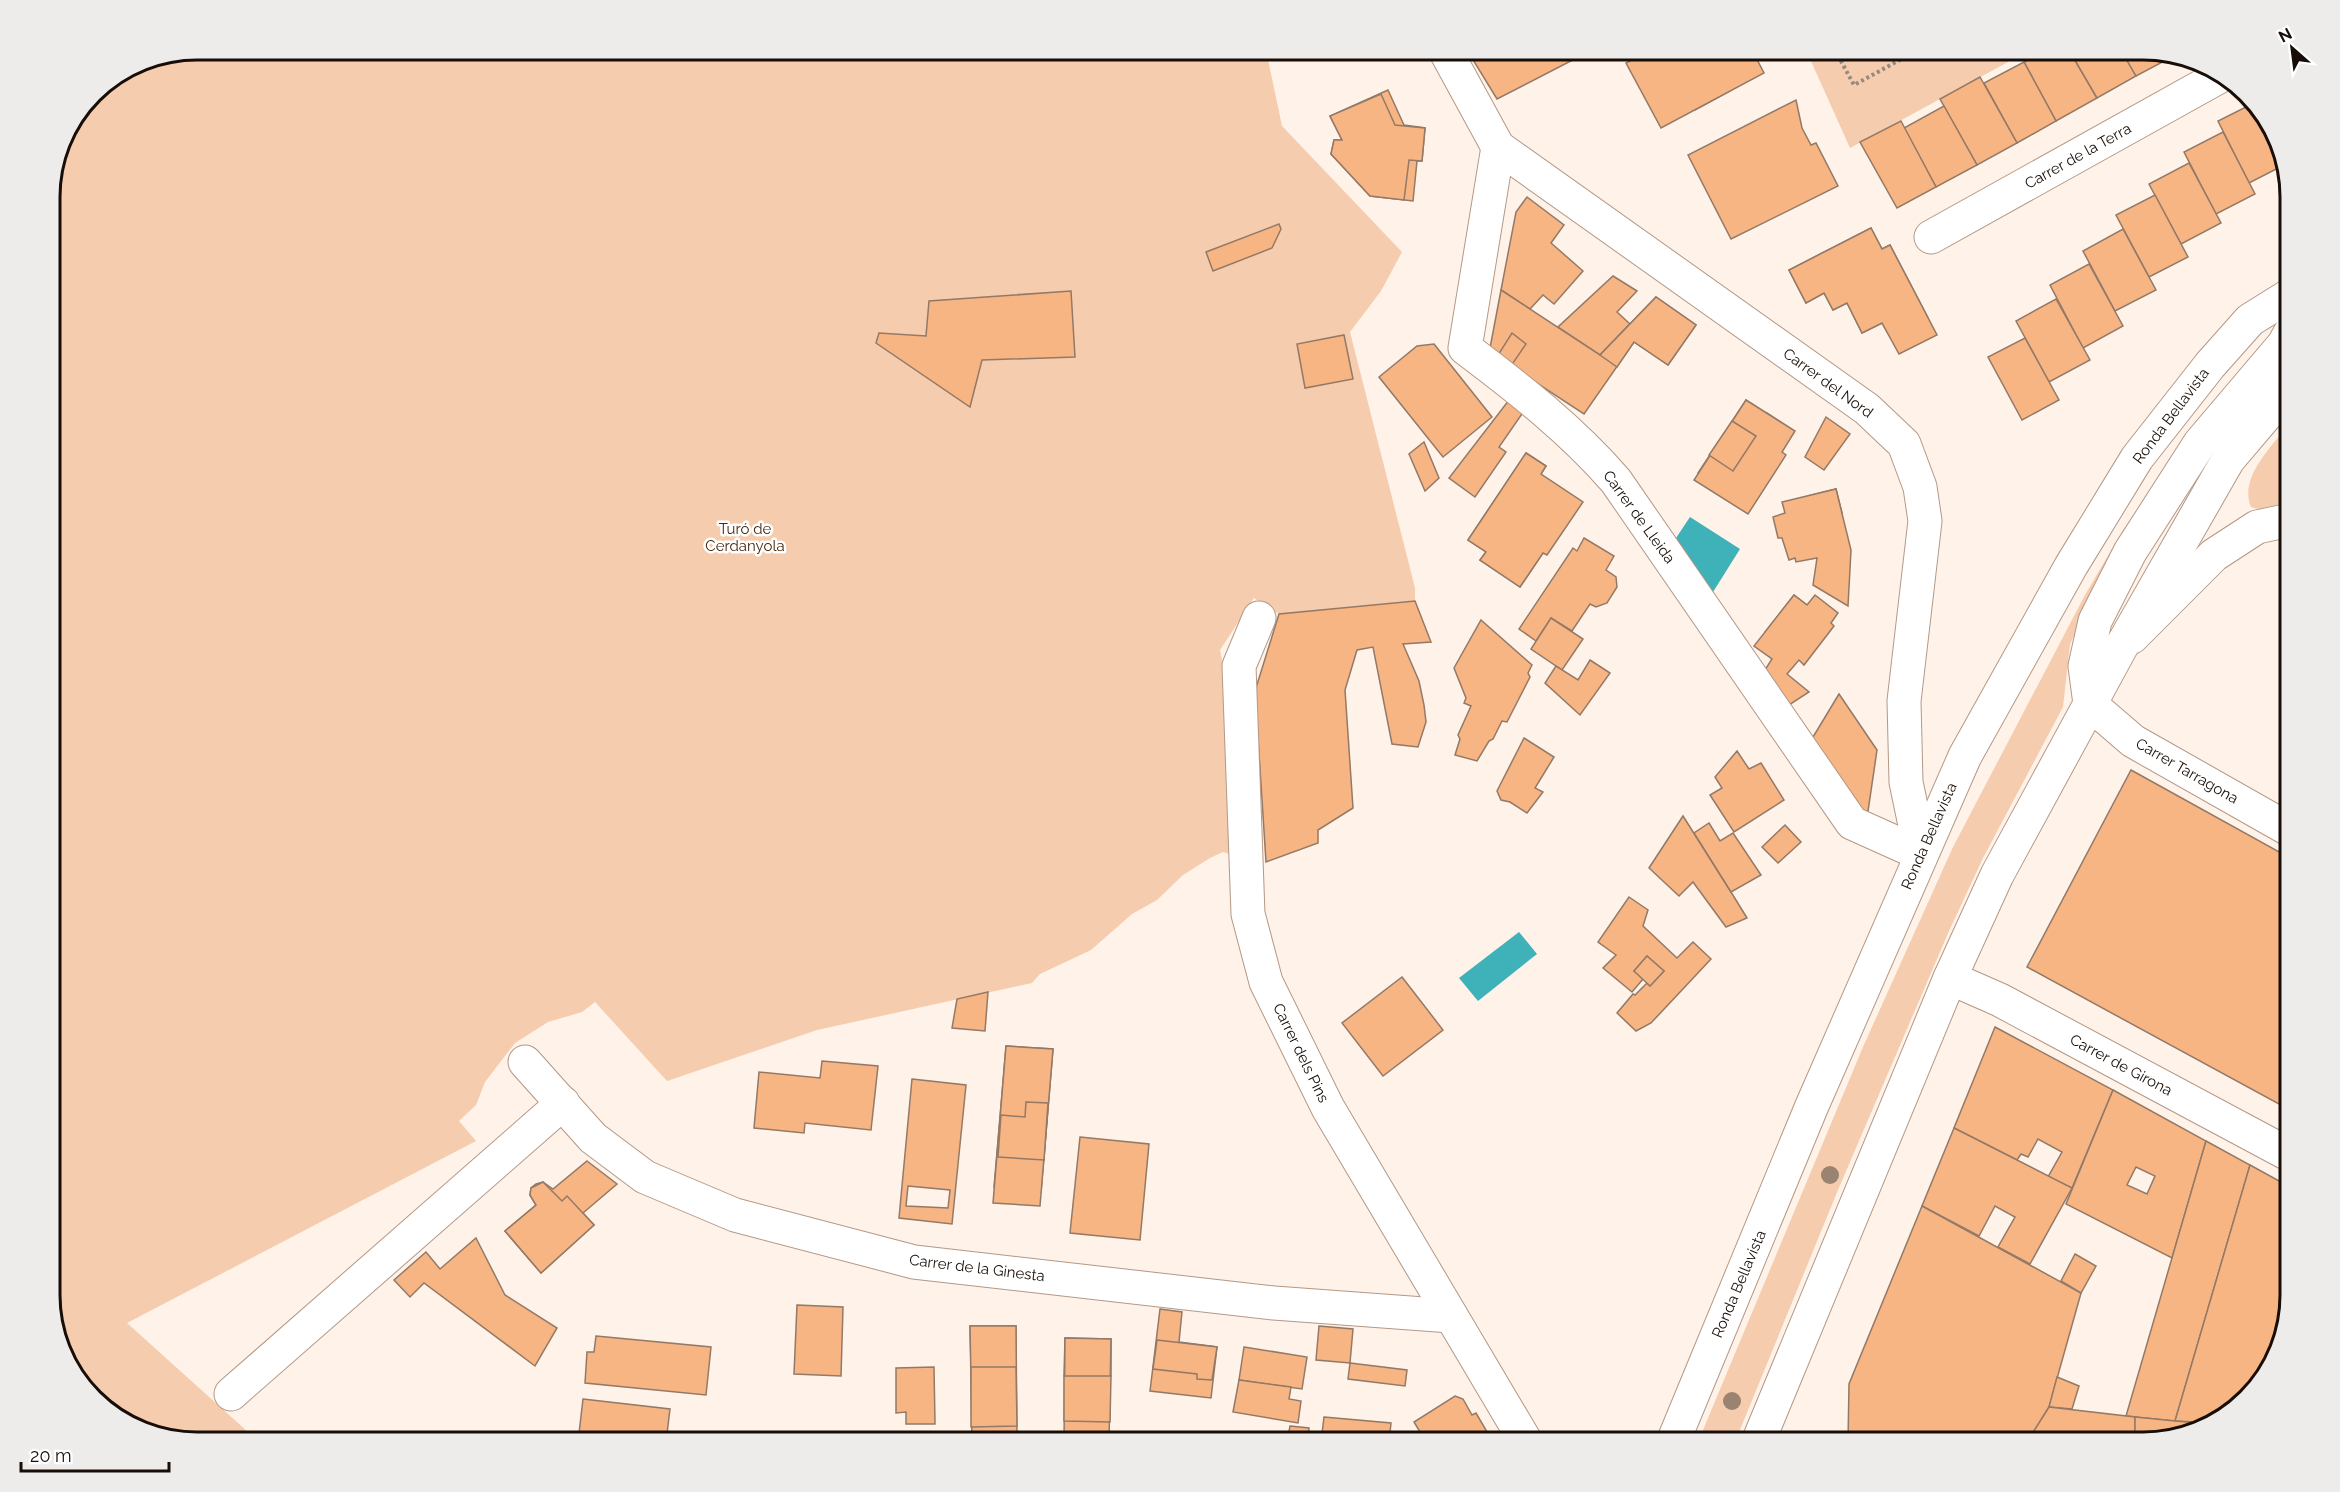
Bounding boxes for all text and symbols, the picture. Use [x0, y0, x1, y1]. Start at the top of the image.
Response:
north arrow [2262, 18, 2322, 78]
text: N [2275, 24, 2295, 46]
street label: Carrer de la Terra [2022, 119, 2134, 193]
street label: Carrer del Nord [1780, 344, 1876, 422]
street label: Ronda Bellavista [2129, 365, 2213, 467]
street label: Carrer de Lleida [1599, 467, 1679, 567]
park label: Turó de Cerdanyola [705, 520, 785, 555]
street label: Carrer Tarragona [2133, 734, 2241, 808]
street label: Ronda Bellavista [1897, 780, 1961, 892]
street label: Carrer dels Pins [1269, 1000, 1333, 1106]
street label: Carrer de Girona [2067, 1030, 2175, 1100]
street label: Ronda Bellavista [1708, 1227, 1770, 1341]
street label: Carrer de la Ginesta [908, 1251, 1046, 1285]
scale bar [21, 1435, 170, 1473]
text: 20 m [30, 1445, 72, 1466]

